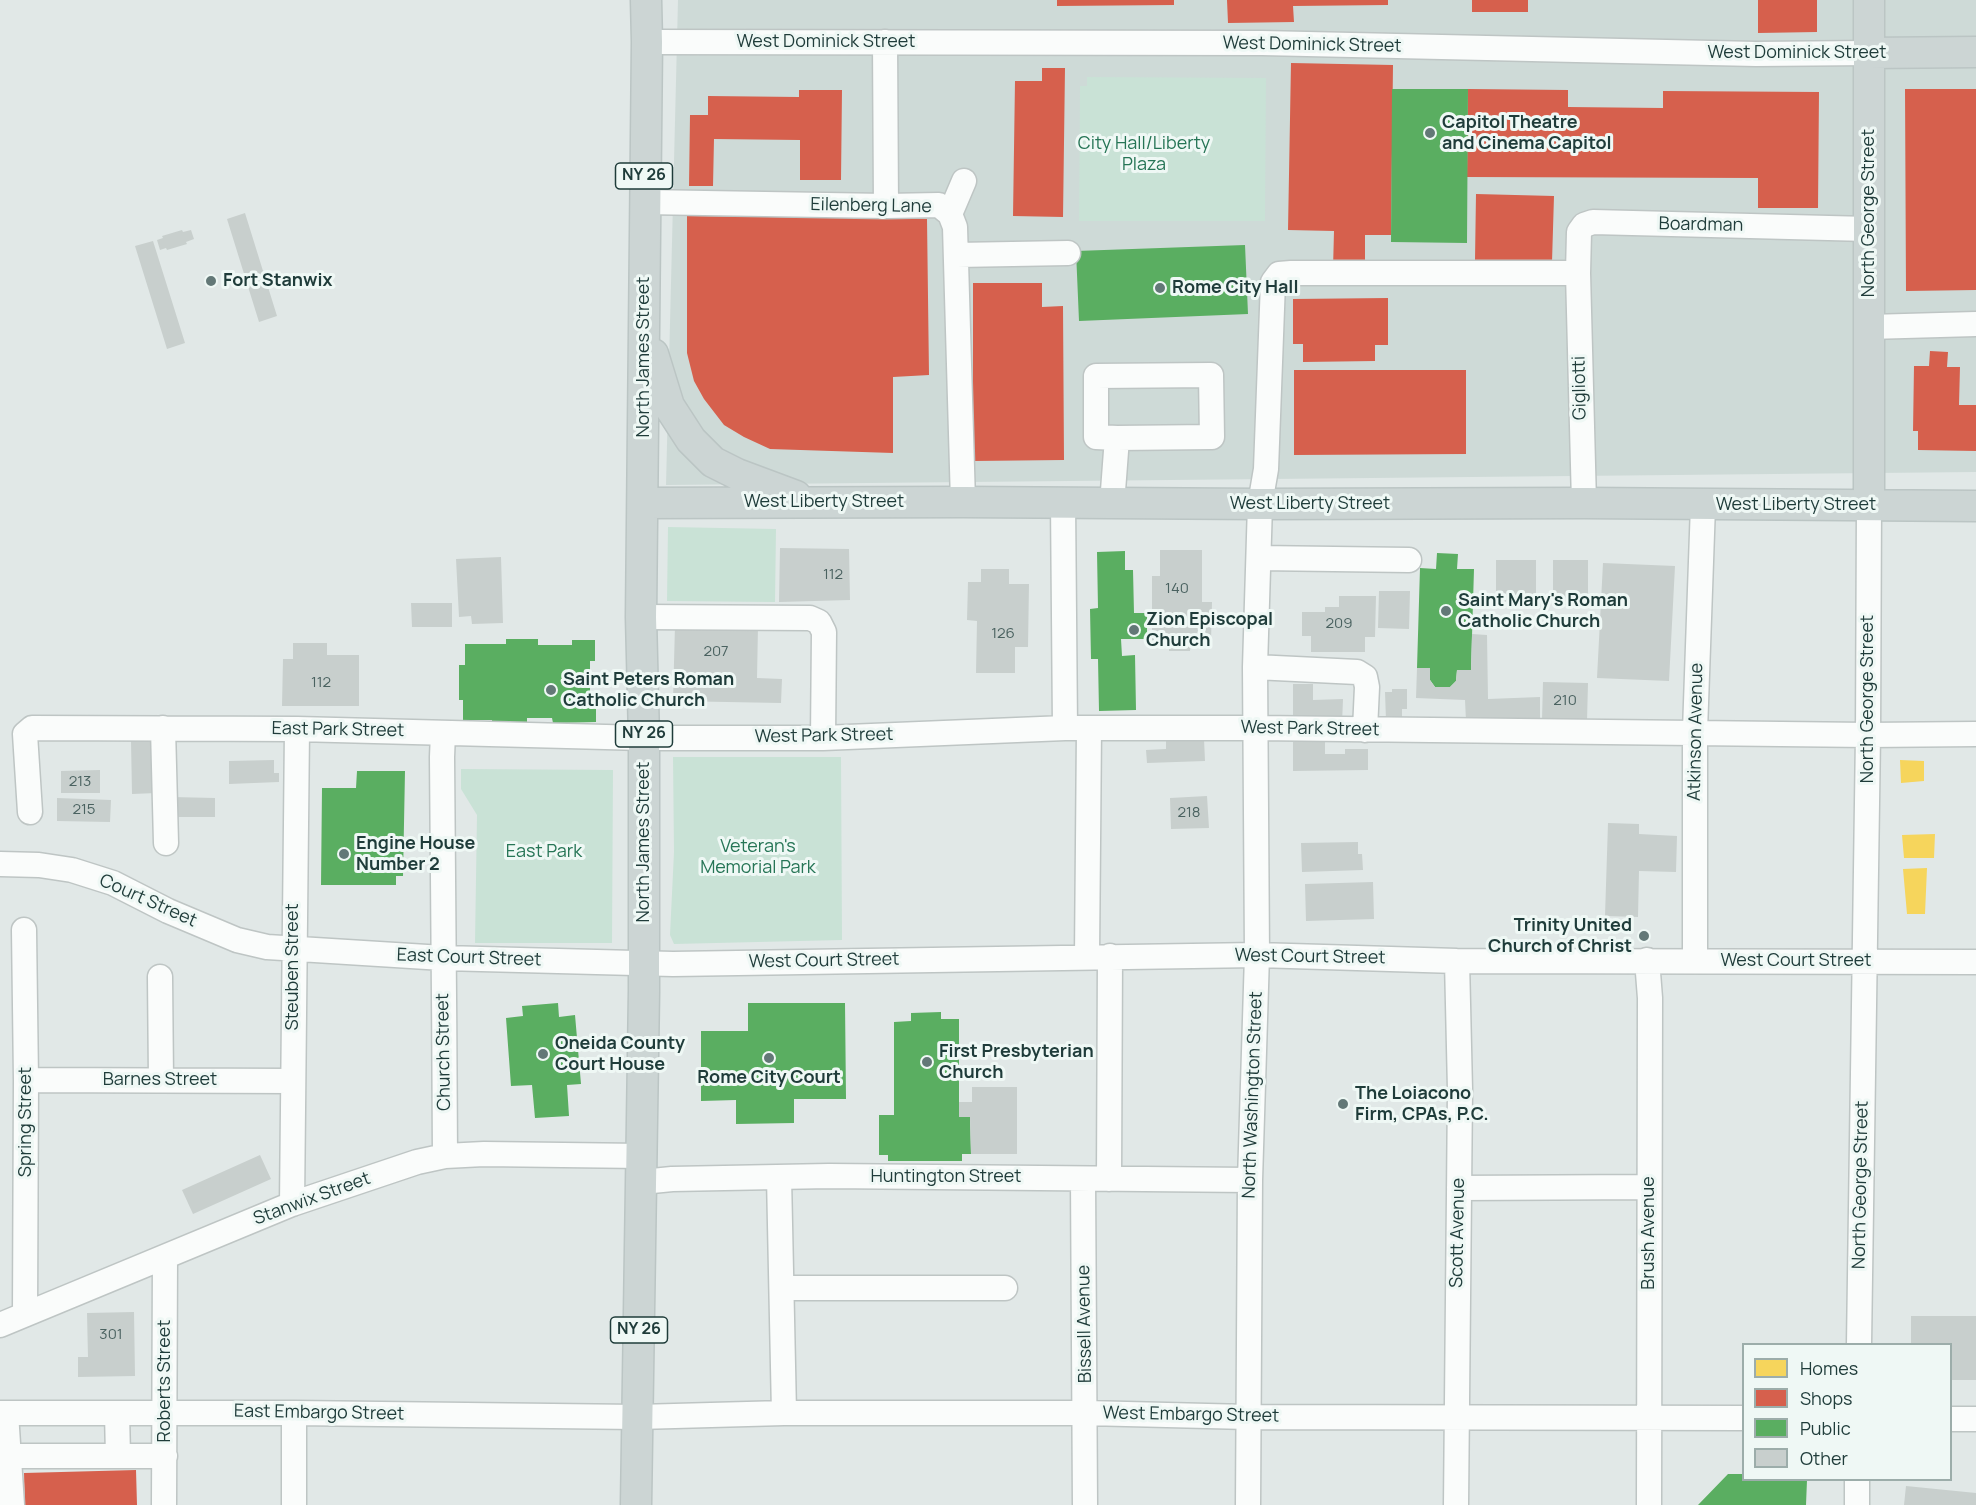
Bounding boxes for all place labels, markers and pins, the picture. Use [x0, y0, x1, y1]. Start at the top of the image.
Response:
place label: Capitol Theatre and Cinema Capitol [1442, 112, 1612, 154]
marker: Capitol Theatre and Cinema Capitol [1423, 126, 1437, 140]
place label: Fort Stanwix [223, 270, 333, 292]
marker: Fort Stanwix [204, 274, 218, 288]
place label: Rome City Hall [1172, 277, 1298, 299]
marker: Rome City Hall [1153, 281, 1167, 295]
place label: Saint Mary's Roman Catholic Church [1458, 590, 1628, 632]
marker: Saint Mary's Roman Catholic Church [1439, 604, 1453, 618]
place label: Zion Episcopal Church [1146, 609, 1273, 652]
marker: Zion Episcopal Church [1127, 623, 1141, 637]
place label: Saint Peters Roman Catholic Church [563, 669, 734, 712]
marker: Saint Peters Roman Catholic Church [544, 683, 558, 697]
place label: Engine House Number 2 [356, 833, 475, 876]
marker: Engine House Number 2 [337, 847, 351, 861]
place label: Trinity United Church of Christ [1488, 915, 1632, 958]
marker: Trinity United Church of Christ [1637, 929, 1651, 943]
place label: Oneida County Court House [555, 1033, 685, 1076]
place label: First Presbyterian Church [939, 1041, 1094, 1084]
marker: Oneida County Court House [536, 1047, 550, 1061]
marker: Rome City Court [762, 1051, 776, 1065]
marker: First Presbyterian Church [920, 1055, 934, 1069]
place label: Rome City Court [697, 1067, 841, 1089]
place label: The Loiacono Firm, CPAs, P.C. [1355, 1083, 1489, 1126]
marker: The Loiacono Firm, CPAs, P.C. [1336, 1097, 1350, 1111]

